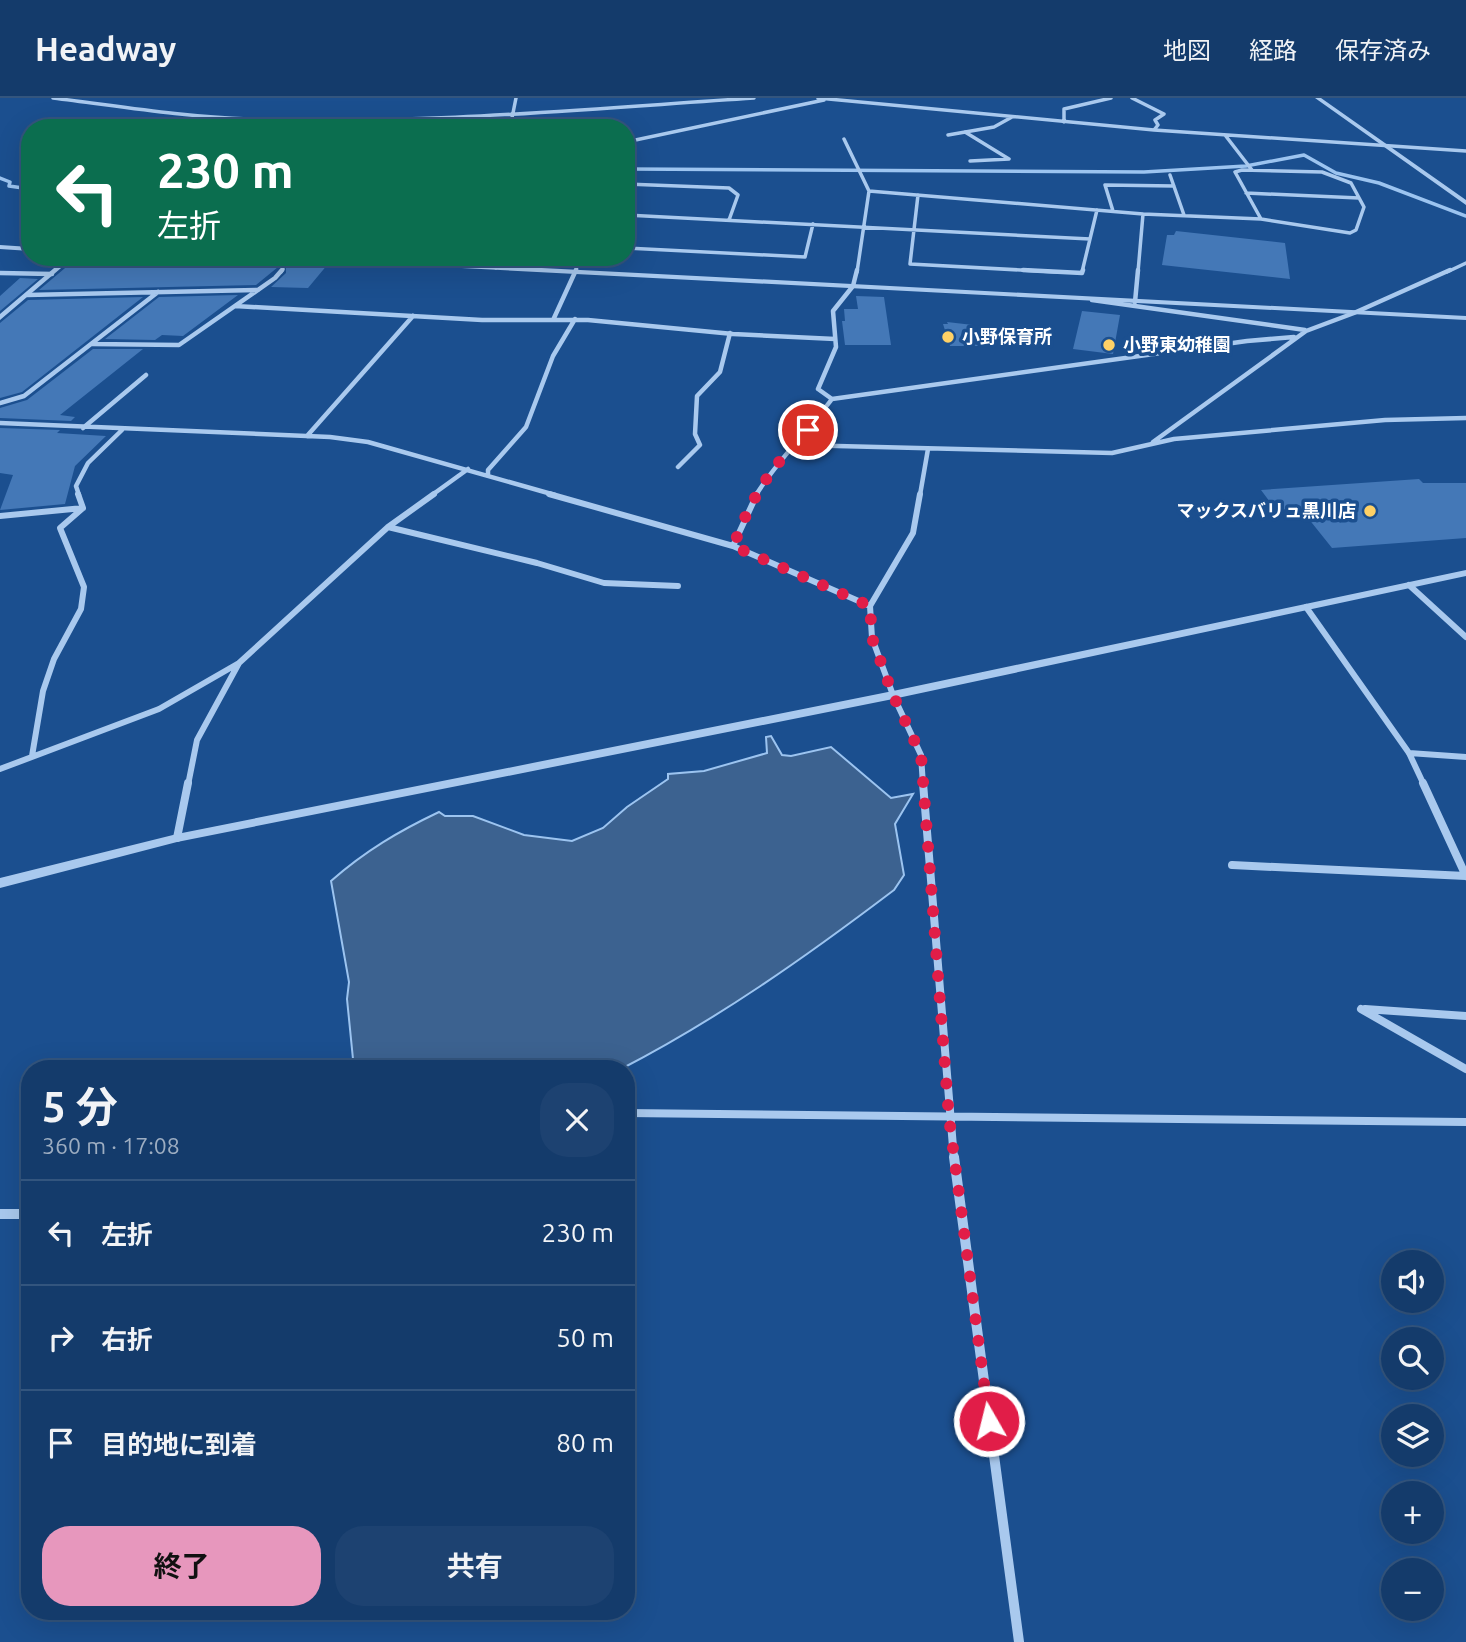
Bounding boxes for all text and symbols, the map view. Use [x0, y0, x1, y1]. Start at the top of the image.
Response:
text: Headway [35, 30, 176, 67]
text: 地図 [1163, 37, 1211, 64]
text: 経路 [1249, 37, 1297, 64]
text: 保存済み [1335, 37, 1431, 64]
text: 230 m [157, 142, 294, 197]
icon: left [42, 147, 133, 238]
text: 左折 [157, 207, 221, 243]
place label: 小野保育所 [962, 326, 1052, 346]
marker: 小野保育所 [940, 329, 956, 345]
place label: 小野東幼稚園 [1123, 334, 1231, 354]
marker: 小野東幼稚園 [1101, 337, 1117, 353]
pin [778, 400, 838, 460]
icon: arrive [789, 411, 827, 449]
place label: マックスバリュ黒川店 [1177, 500, 1356, 520]
marker: マックスバリュ黒川店 [1362, 503, 1378, 519]
text: 5 分 [42, 1083, 118, 1130]
button: close [540, 1083, 614, 1157]
text: 360 m · 17:08 [42, 1133, 180, 1158]
icon: left [42, 1214, 80, 1252]
text: 230 m [542, 1218, 614, 1247]
text: 左折 [101, 1220, 153, 1249]
map controls [1381, 1250, 1444, 1621]
button: sound [1381, 1250, 1444, 1313]
icon: right [42, 1319, 80, 1357]
text: 50 m [556, 1323, 614, 1352]
text: 右折 [101, 1325, 153, 1354]
button: search [1381, 1327, 1444, 1390]
position arrow [952, 1384, 1026, 1458]
button: layers [1381, 1404, 1444, 1467]
icon: arrive [42, 1424, 80, 1462]
text: 80 m [556, 1428, 614, 1457]
text: 目的地に到着 [101, 1430, 257, 1459]
button: + [1381, 1481, 1444, 1544]
button: 終了 [42, 1526, 321, 1606]
button: 共有 [335, 1526, 614, 1606]
button: − [1381, 1558, 1444, 1621]

